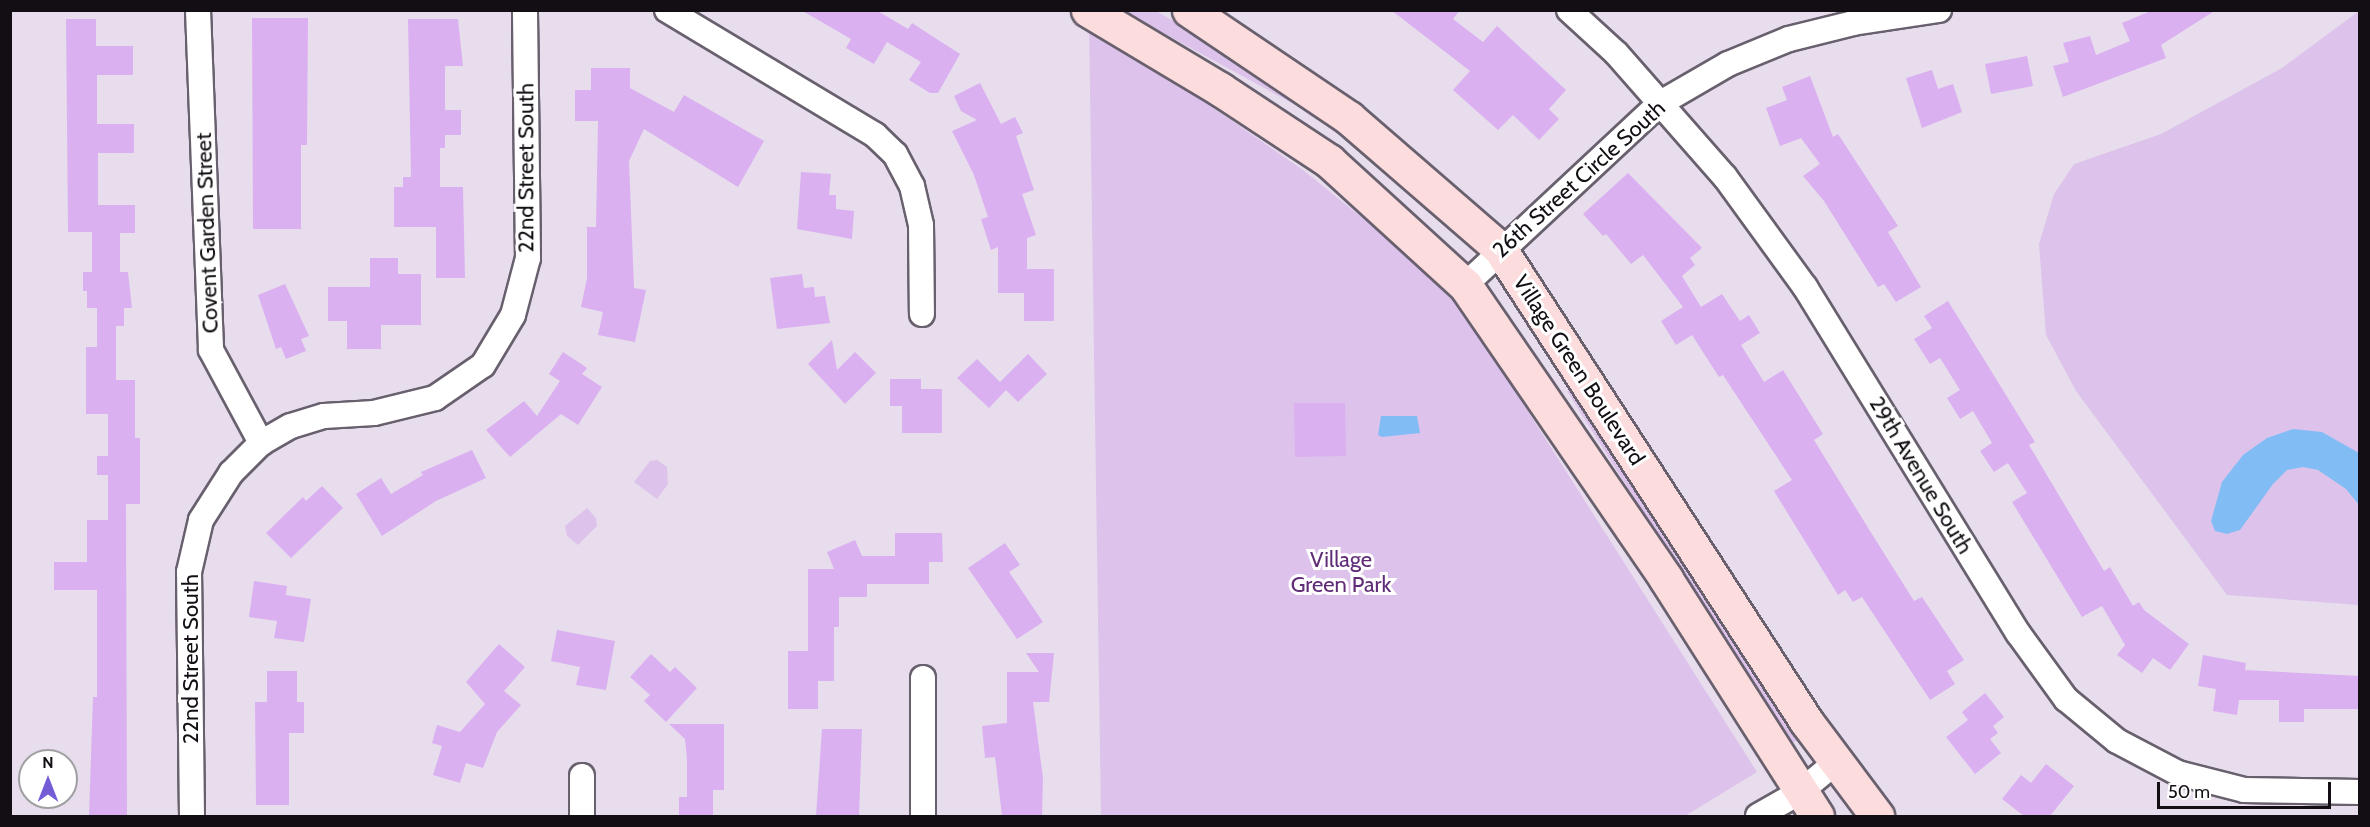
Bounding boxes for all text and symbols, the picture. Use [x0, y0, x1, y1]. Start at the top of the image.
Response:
street label: 22nd Street South [513, 83, 539, 253]
street label: 26th Street Circle South [1488, 95, 1670, 263]
street label: Covent Garden Street [190, 132, 224, 334]
street label: Village Green Boulevard [1508, 270, 1650, 470]
street label: 29th Avenue South [1864, 392, 1978, 558]
park label: Village Green Park [1291, 546, 1391, 598]
street label: 22nd Street South [178, 574, 204, 744]
north arrow [18, 749, 78, 809]
text: N [42, 753, 54, 772]
scale bar [2160, 770, 2334, 808]
text: 50 m [2168, 781, 2210, 803]

